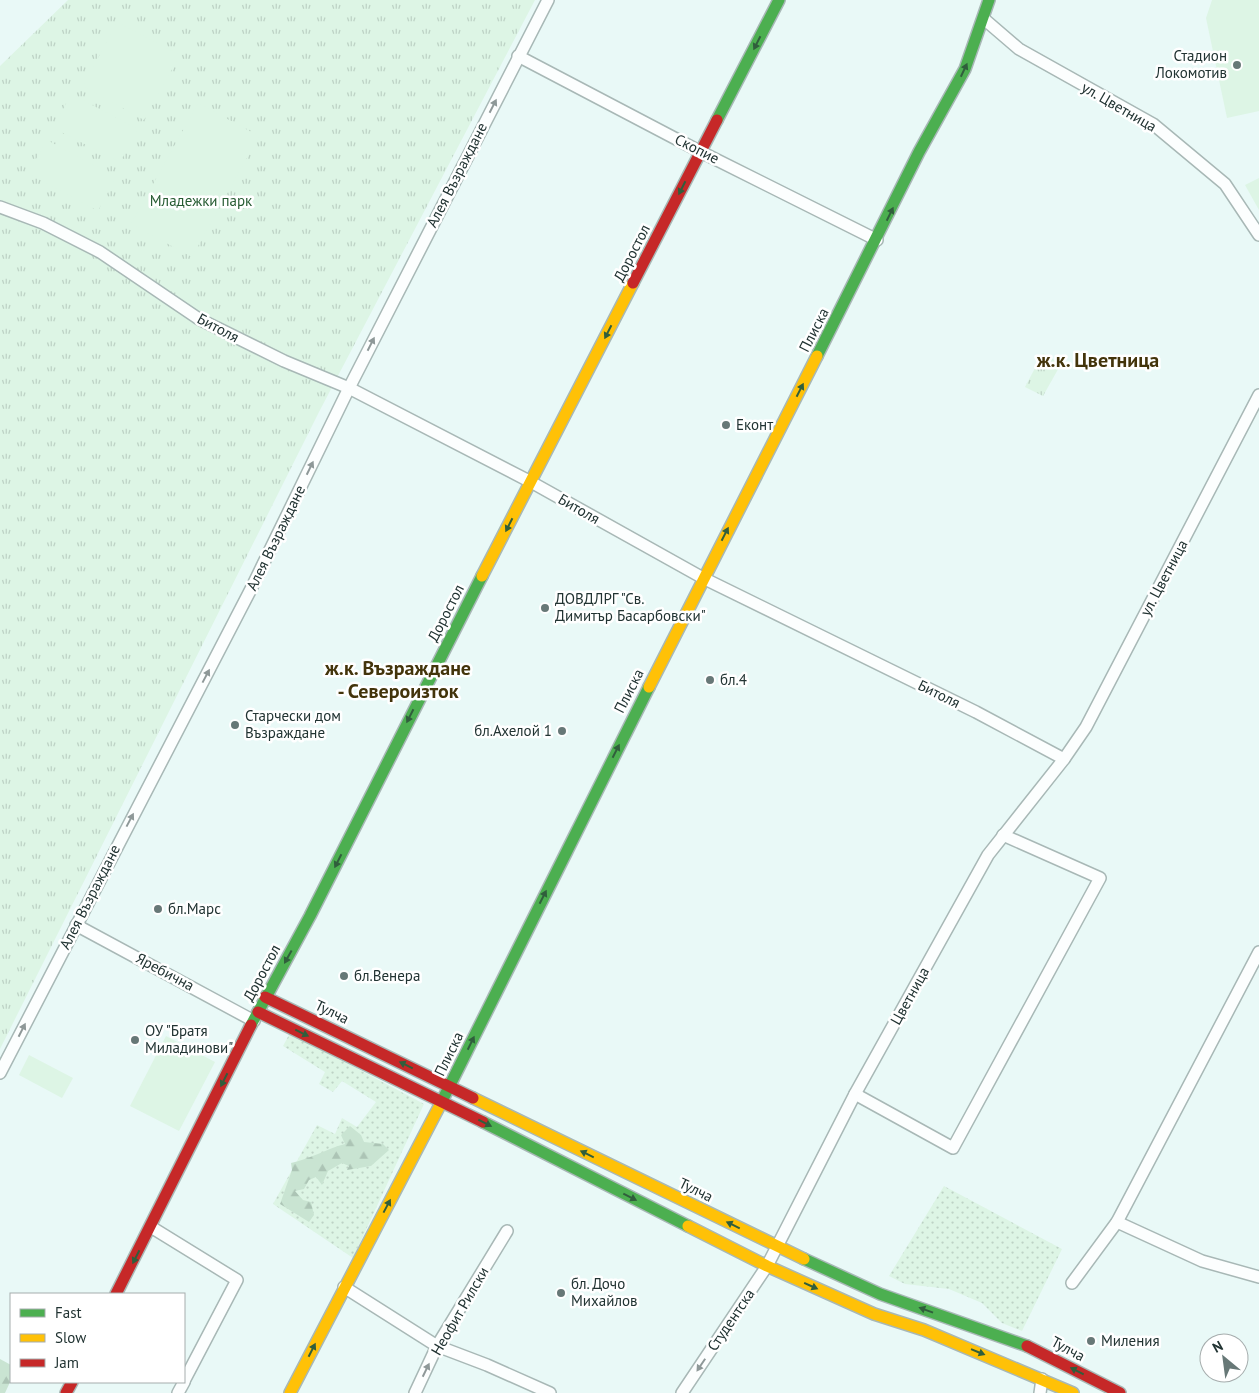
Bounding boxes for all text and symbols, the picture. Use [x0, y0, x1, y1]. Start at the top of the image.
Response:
one-way arrow [753, 36, 761, 51]
place label: Стадион Локомотив [1154, 46, 1227, 82]
marker: Стадион Локомотив [1231, 59, 1243, 71]
one-way arrow [960, 63, 968, 77]
street label: ул. Цветница [1078, 77, 1160, 136]
one-way arrow [489, 99, 497, 113]
street label: Алея Възраждане [422, 119, 491, 230]
street label: Скопие [672, 129, 723, 168]
one-way arrow [678, 181, 686, 195]
park label: Младежки парк [150, 191, 253, 210]
one-way arrow [886, 207, 894, 221]
street label: Доростол [609, 221, 654, 285]
street label: Плиска [794, 305, 833, 355]
street label: Битоля [194, 309, 242, 346]
one-way arrow [604, 325, 612, 340]
one-way arrow [367, 337, 375, 351]
district label: ж.к. Цветница [1036, 347, 1159, 373]
one-way arrow [796, 383, 804, 397]
place label: Еконт [736, 415, 773, 434]
marker: Еконт [720, 419, 732, 431]
one-way arrow [306, 461, 314, 475]
street label: Алея Възраждане [242, 482, 309, 594]
street label: Битоля [555, 489, 603, 528]
one-way arrow [505, 518, 513, 532]
one-way arrow [721, 527, 729, 542]
street label: ул. Цветница [1136, 536, 1192, 619]
street label: Доростол [423, 581, 468, 645]
place label: ДОВДЛРГ "Св. Димитър Басарбовски" [555, 589, 706, 625]
marker: ДОВДЛРГ "Св. Димитър Басарбовски" [539, 602, 551, 614]
district label: ж.к. Възраждане - Североизток [324, 655, 471, 704]
street label: Плиска [609, 666, 648, 716]
one-way arrow [202, 668, 210, 683]
place label: бл.4 [720, 670, 747, 689]
marker: бл.4 [704, 674, 716, 686]
street label: Битоля [915, 675, 964, 712]
place label: Старчески дом Възраждане [245, 706, 341, 742]
one-way arrow [406, 709, 414, 723]
marker: Старчески дом Възраждане [229, 719, 241, 731]
place label: бл.Ахелой 1 [474, 721, 552, 740]
marker: бл.Ахелой 1 [556, 725, 568, 737]
one-way arrow [611, 744, 620, 759]
one-way arrow [126, 812, 134, 827]
street label: Алея Възраждане [55, 841, 124, 952]
one-way arrow [333, 854, 342, 869]
one-way arrow [539, 890, 547, 904]
place label: бл.Марс [168, 899, 221, 918]
marker: бл.Марс [152, 903, 164, 915]
street label: Доростол [239, 941, 284, 1004]
street label: Яребична [133, 948, 198, 995]
one-way arrow [284, 949, 292, 964]
street label: Цветница [886, 963, 933, 1028]
place label: бл.Венера [354, 966, 420, 985]
marker: бл.Венера [338, 970, 350, 982]
street label: Тулча [312, 995, 352, 1028]
place label: ОУ "Братя Миладинови" [145, 1021, 233, 1057]
one-way arrow [18, 1022, 26, 1037]
street label: Плиска [430, 1028, 467, 1079]
one-way arrow [295, 1029, 309, 1037]
marker: ОУ "Братя Миладинови" [129, 1034, 141, 1046]
one-way arrow [468, 1036, 476, 1050]
one-way arrow [399, 1061, 413, 1069]
one-way arrow [220, 1073, 228, 1087]
one-way arrow [478, 1119, 493, 1127]
one-way arrow [580, 1150, 594, 1158]
street label: Тулча [676, 1173, 716, 1206]
one-way arrow [623, 1193, 637, 1201]
one-way arrow [383, 1198, 391, 1213]
one-way arrow [726, 1221, 740, 1229]
one-way arrow [132, 1249, 140, 1264]
street label: Неофит Рилски [427, 1263, 493, 1358]
place label: бл. Дочо Михайлов [571, 1274, 637, 1310]
one-way arrow [804, 1282, 818, 1290]
street label: Студентска [703, 1285, 758, 1355]
marker: бл. Дочо Михайлов [555, 1287, 567, 1299]
legend [10, 1293, 185, 1383]
text: Fast [55, 1303, 82, 1322]
one-way arrow [918, 1306, 933, 1314]
text: Slow [55, 1328, 86, 1347]
place label: Миления [1101, 1331, 1160, 1350]
street label: Тулча [1048, 1332, 1088, 1365]
north arrow [1199, 1333, 1249, 1383]
marker: Миления [1085, 1335, 1097, 1347]
text: N [1209, 1337, 1226, 1357]
one-way arrow [308, 1342, 316, 1357]
one-way arrow [971, 1348, 986, 1356]
text: Jam [54, 1353, 79, 1372]
one-way arrow [696, 1358, 706, 1372]
one-way arrow [422, 1363, 430, 1377]
one-way arrow [1069, 1367, 1084, 1375]

